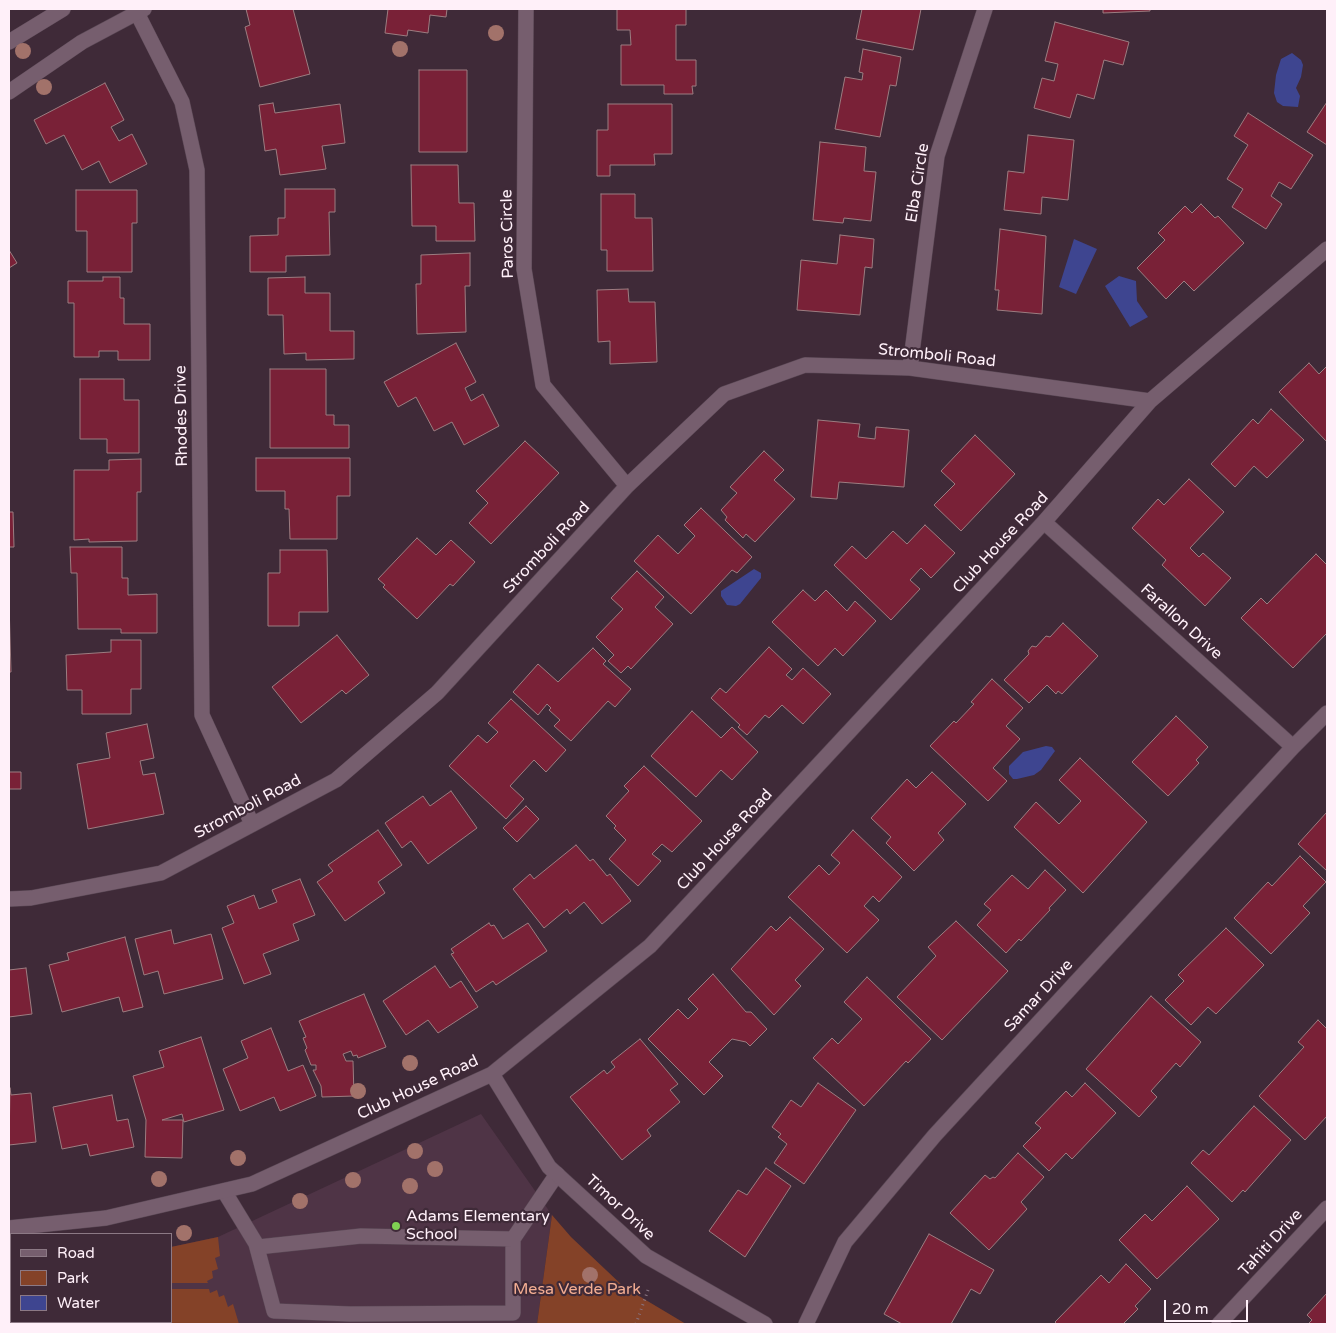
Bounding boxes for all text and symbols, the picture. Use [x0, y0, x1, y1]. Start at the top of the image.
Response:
street label: Elba Circle [902, 142, 934, 224]
street label: Paros Circle [498, 189, 518, 279]
street label: Stromboli Road [877, 340, 997, 372]
street label: Rhodes Drive [172, 365, 192, 467]
street label: Club House Road [949, 488, 1053, 598]
street label: Stromboli Road [500, 498, 594, 598]
street label: Farallon Drive [1136, 580, 1226, 664]
street label: Stromboli Road [191, 771, 305, 843]
street label: Club House Road [673, 785, 777, 895]
street label: Samar Drive [1001, 956, 1077, 1036]
street label: Club House Road [354, 1052, 482, 1124]
street label: Timor Drive [581, 1171, 659, 1245]
street label: Tahiti Drive [1235, 1205, 1307, 1281]
place label: Adams Elementary School [406, 1207, 550, 1245]
marker: Adams Elementary School [390, 1220, 402, 1232]
legend [10, 1233, 172, 1323]
text: Road [57, 1244, 95, 1262]
text: Park [57, 1269, 89, 1287]
park label: Mesa Verde Park [513, 1280, 641, 1300]
scale bar [1166, 1290, 1250, 1322]
text: Water [57, 1294, 100, 1312]
text: 20 m [1172, 1300, 1209, 1318]

